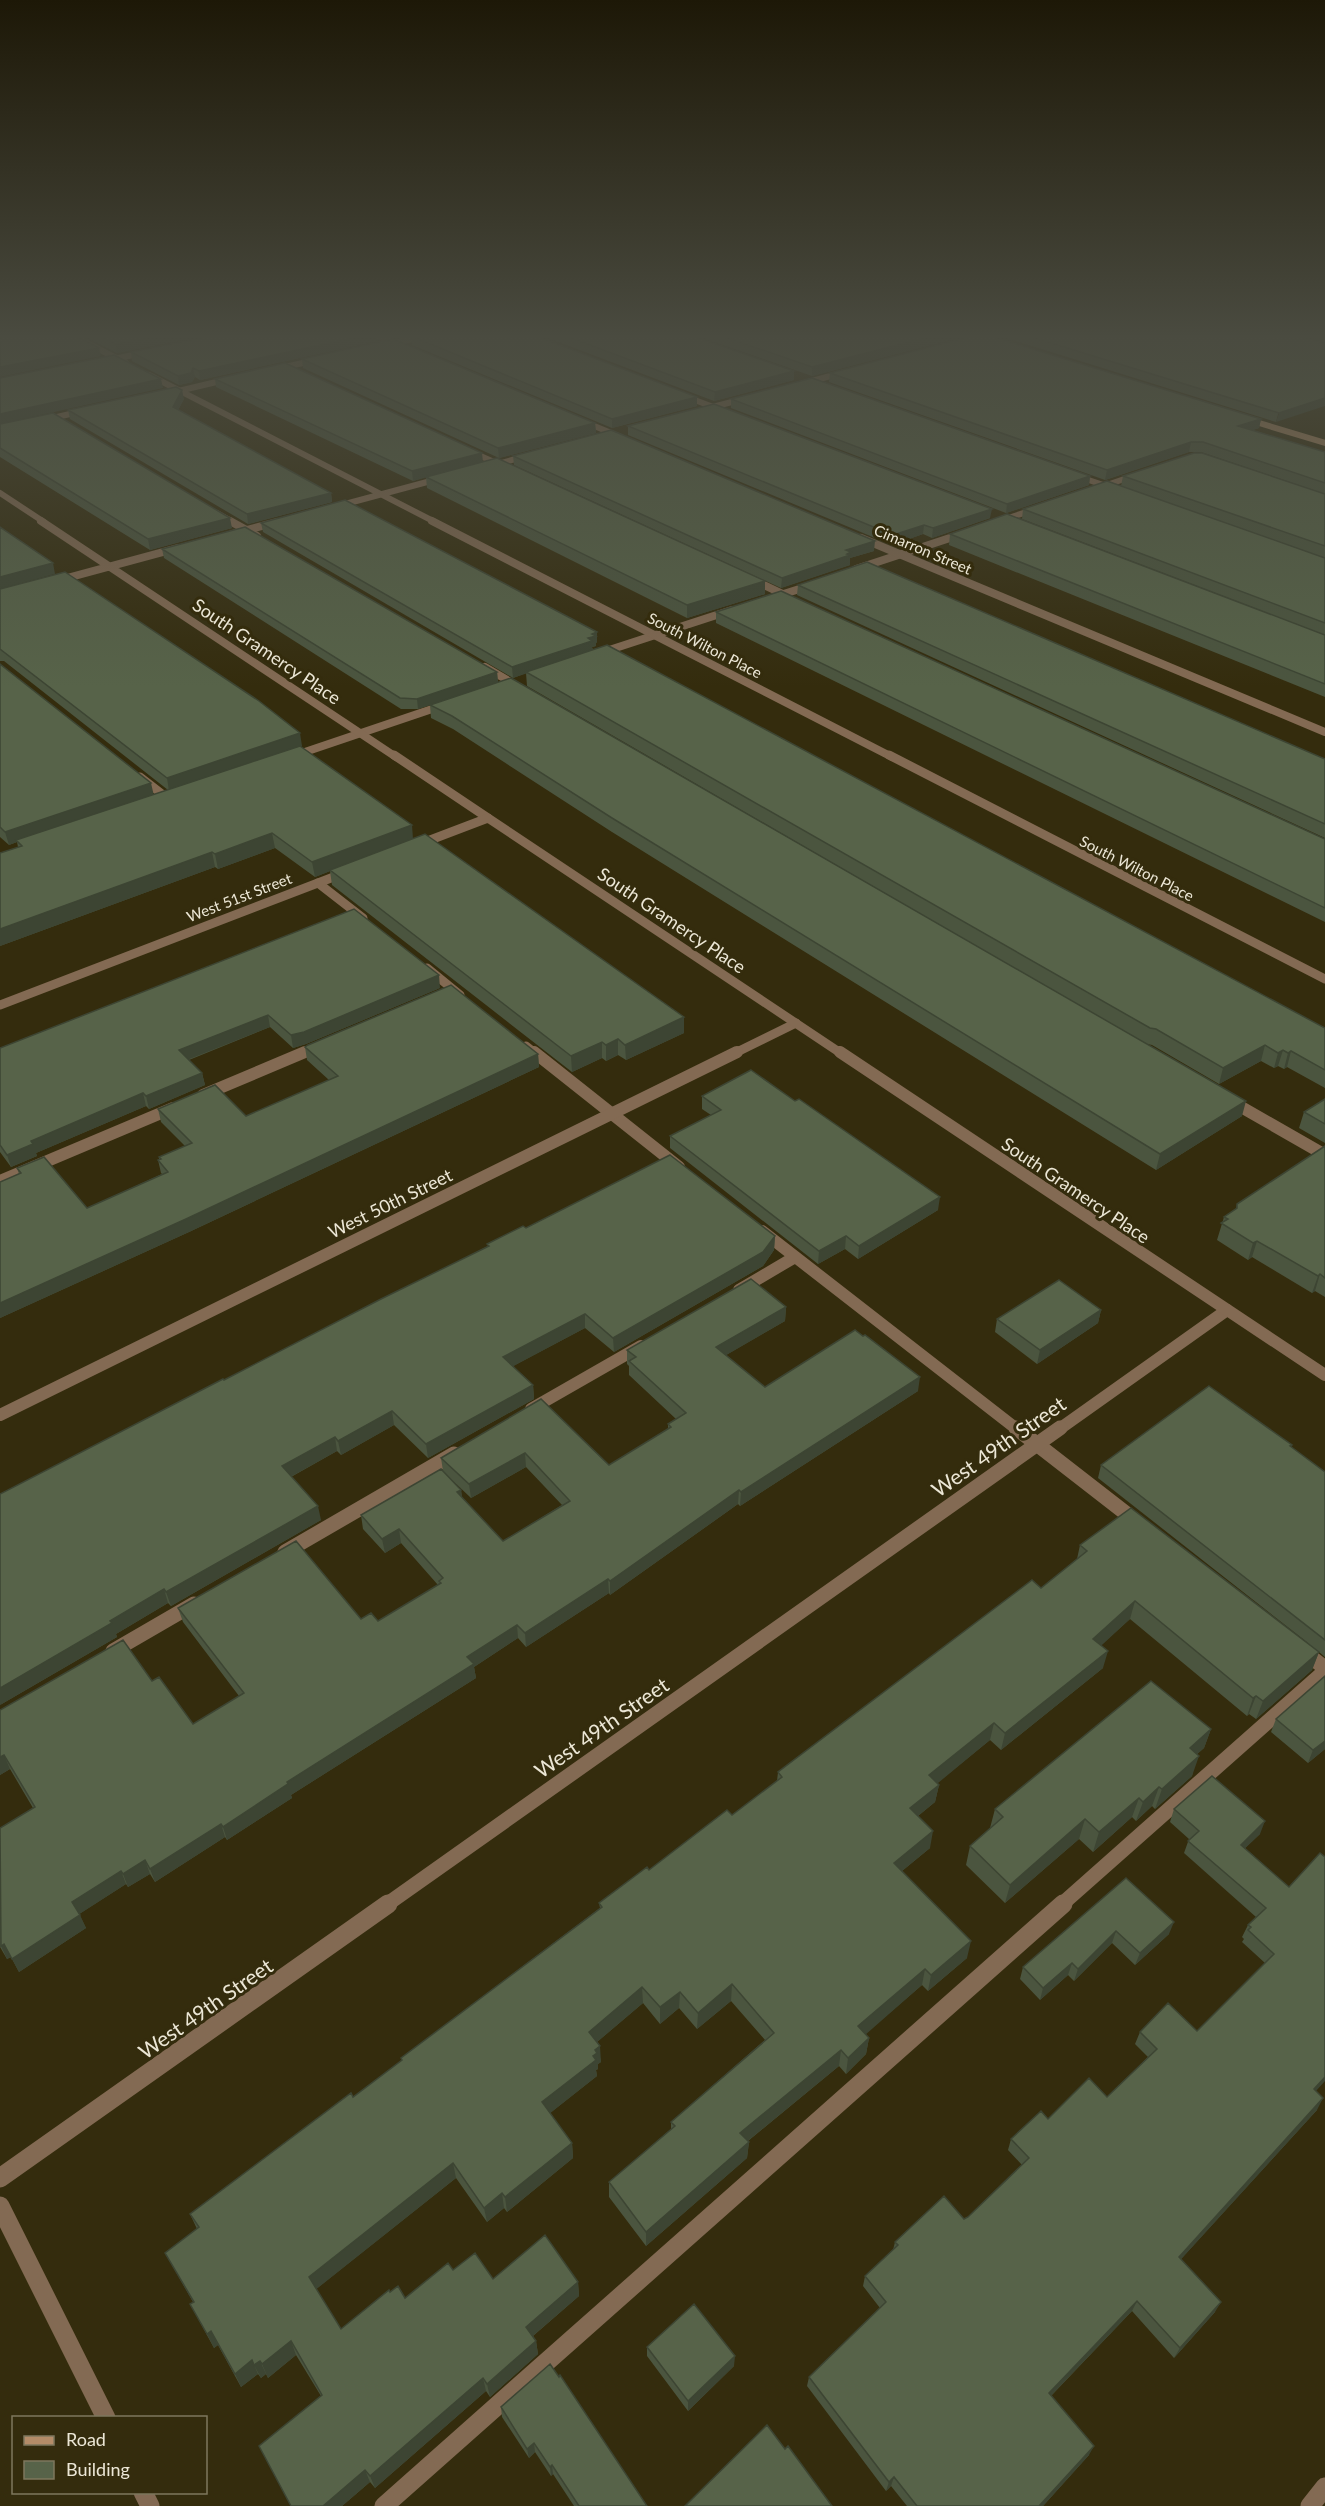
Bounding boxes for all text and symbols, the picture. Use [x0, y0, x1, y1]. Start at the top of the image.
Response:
street label: Cimarron Street [872, 520, 975, 578]
street label: South Gramercy Place [189, 593, 345, 709]
street label: South Wilton Place [645, 608, 765, 682]
street label: South Wilton Place [1077, 831, 1197, 905]
street label: South Gramercy Place [594, 862, 750, 978]
street label: West 51st Street [184, 869, 295, 925]
street label: South Gramercy Place [998, 1132, 1154, 1248]
street label: West 50th Street [324, 1163, 456, 1243]
street label: West 49th Street [926, 1390, 1070, 1502]
street label: West 49th Street [529, 1671, 673, 1783]
street label: West 49th Street [133, 1952, 277, 2064]
legend [12, 2416, 207, 2494]
text: Road [66, 2428, 106, 2450]
text: Building [66, 2458, 130, 2480]

